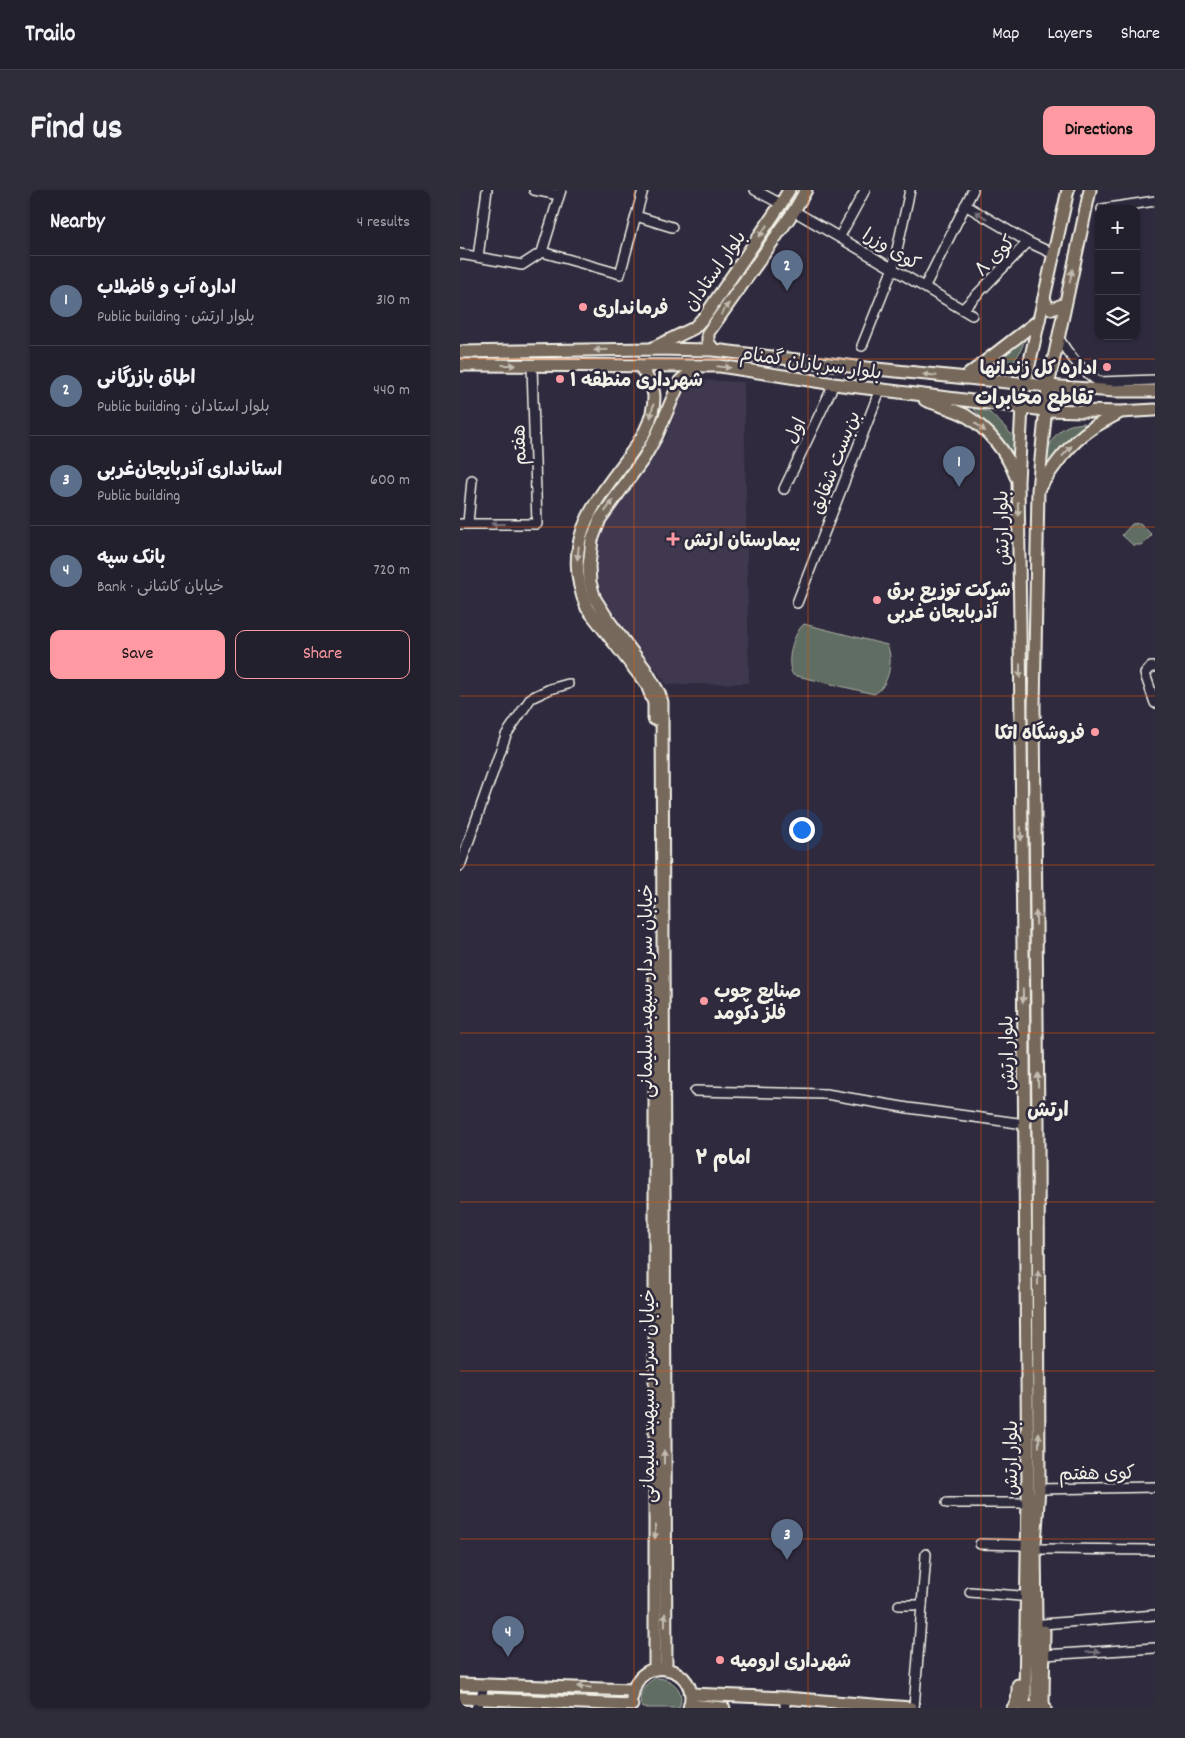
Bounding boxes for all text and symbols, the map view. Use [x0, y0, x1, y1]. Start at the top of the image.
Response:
text: Trailo [25, 18, 76, 52]
text: Map [992, 22, 1019, 47]
text: Layers [1047, 22, 1093, 47]
text: Share [1121, 22, 1160, 47]
text: Find us [30, 105, 122, 155]
button: Directions [1043, 106, 1155, 155]
map controls [1095, 205, 1140, 340]
button: + [1095, 205, 1140, 250]
text: Nearby [50, 208, 105, 238]
one-way arrow [975, 210, 988, 219]
text: 4 results [357, 211, 410, 234]
street label: کوی وزرا [856, 223, 924, 279]
one-way arrow [758, 224, 768, 238]
street label: بلوار استادان [679, 226, 755, 318]
street label: کوی ۸ [970, 231, 1023, 284]
pin: 2 [771, 250, 803, 291]
button: − [1095, 250, 1140, 295]
one-way arrow [1067, 269, 1075, 284]
text: اداره آب و فاضلاب [97, 276, 236, 303]
text: 1 [64, 289, 68, 312]
text: 310 m [376, 289, 410, 312]
button: layers [1095, 295, 1140, 340]
place label: فرمانداری [593, 297, 668, 324]
marker: فرمانداری [577, 301, 589, 313]
one-way arrow [720, 302, 730, 316]
text: Public building · بلوار ارتش [97, 306, 255, 329]
street label: بلوار سربازان گمنام [738, 342, 883, 389]
one-way arrow [593, 346, 609, 354]
place label: اداره کل زندانها [980, 357, 1097, 384]
one-way arrow [501, 361, 517, 369]
marker: اداره کل زندانها [1101, 361, 1113, 373]
one-way arrow [716, 363, 732, 371]
text: اطاق بازرگانی [97, 366, 195, 393]
place label: شهرداری منطقه ۱ [570, 369, 703, 396]
one-way arrow [921, 371, 937, 379]
marker: شهرداری منطقه ۱ [554, 373, 566, 385]
text: 2 [63, 379, 70, 402]
text: 440 m [373, 379, 410, 402]
district label: تقاطع مخابرات [975, 386, 1094, 414]
text: Public building · بلوار استادان [97, 396, 270, 419]
one-way arrow [647, 404, 655, 420]
street label: بن‌بست شقایق [805, 408, 869, 519]
street label: اول [779, 414, 815, 449]
one-way arrow [973, 422, 986, 433]
street label: هفتم [507, 424, 536, 466]
one-way arrow [1061, 445, 1073, 457]
pin: 1 [943, 446, 975, 487]
text: استانداری آذربایجان‌غربی [97, 458, 282, 485]
text: 3 [62, 469, 70, 492]
text: 600 m [370, 469, 410, 492]
text: Public building [97, 485, 180, 508]
street label: بلوار ارتش [990, 490, 1019, 566]
one-way arrow [604, 499, 614, 513]
one-way arrow [1014, 501, 1022, 517]
one-way arrow [490, 520, 506, 528]
place label: بیمارستان ارتش [684, 529, 801, 556]
marker: بیمارستان ارتش [666, 532, 680, 546]
one-way arrow [574, 545, 582, 561]
text: بانک سپه [97, 546, 165, 573]
text: 4 [63, 559, 69, 582]
text: 720 m [374, 559, 410, 582]
text: Bank · خیابان کاشانی [97, 576, 224, 599]
place label: شرکت توزیع برق آذربایجان غربی [887, 579, 1011, 628]
marker: شرکت توزیع برق آذربایجان غربی [871, 594, 883, 606]
button: Save [50, 630, 225, 679]
button: Share [235, 630, 410, 679]
one-way arrow [1016, 663, 1024, 679]
place label: فروشگاه اتکا [995, 721, 1085, 749]
marker: فروشگاه اتکا [1089, 726, 1101, 738]
your location [789, 817, 815, 843]
one-way arrow [1017, 826, 1025, 842]
street label: خیابان سردار سپهبد سلیمانی [635, 884, 662, 1098]
one-way arrow [1032, 909, 1040, 925]
place label: صنایع چوب فلز دکومد [714, 980, 801, 1029]
one-way arrow [1019, 988, 1027, 1004]
marker: صنایع چوب فلز دکومد [698, 995, 710, 1007]
street label: بلوار ارتش [995, 1015, 1024, 1091]
one-way arrow [1034, 1072, 1042, 1088]
district label: ارتش [1027, 1098, 1069, 1126]
district label: امام ۲ [695, 1146, 751, 1174]
one-way arrow [1034, 1269, 1042, 1285]
street label: خیابان سردار سپهبد سلیمانی [637, 1289, 664, 1503]
street label: بلوار ارتش [1000, 1420, 1027, 1496]
one-way arrow [1035, 1432, 1043, 1448]
one-way arrow [660, 1449, 668, 1465]
street label: کوی هفتم [1059, 1461, 1135, 1490]
pin: 3 [771, 1519, 803, 1560]
one-way arrow [651, 1524, 659, 1540]
one-way arrow [661, 1611, 669, 1627]
pin: 4 [492, 1616, 524, 1657]
one-way arrow [1085, 1648, 1101, 1656]
place label: شهرداری ارومیه [730, 1650, 851, 1677]
marker: شهرداری ارومیه [714, 1654, 726, 1666]
one-way arrow [576, 1683, 592, 1691]

